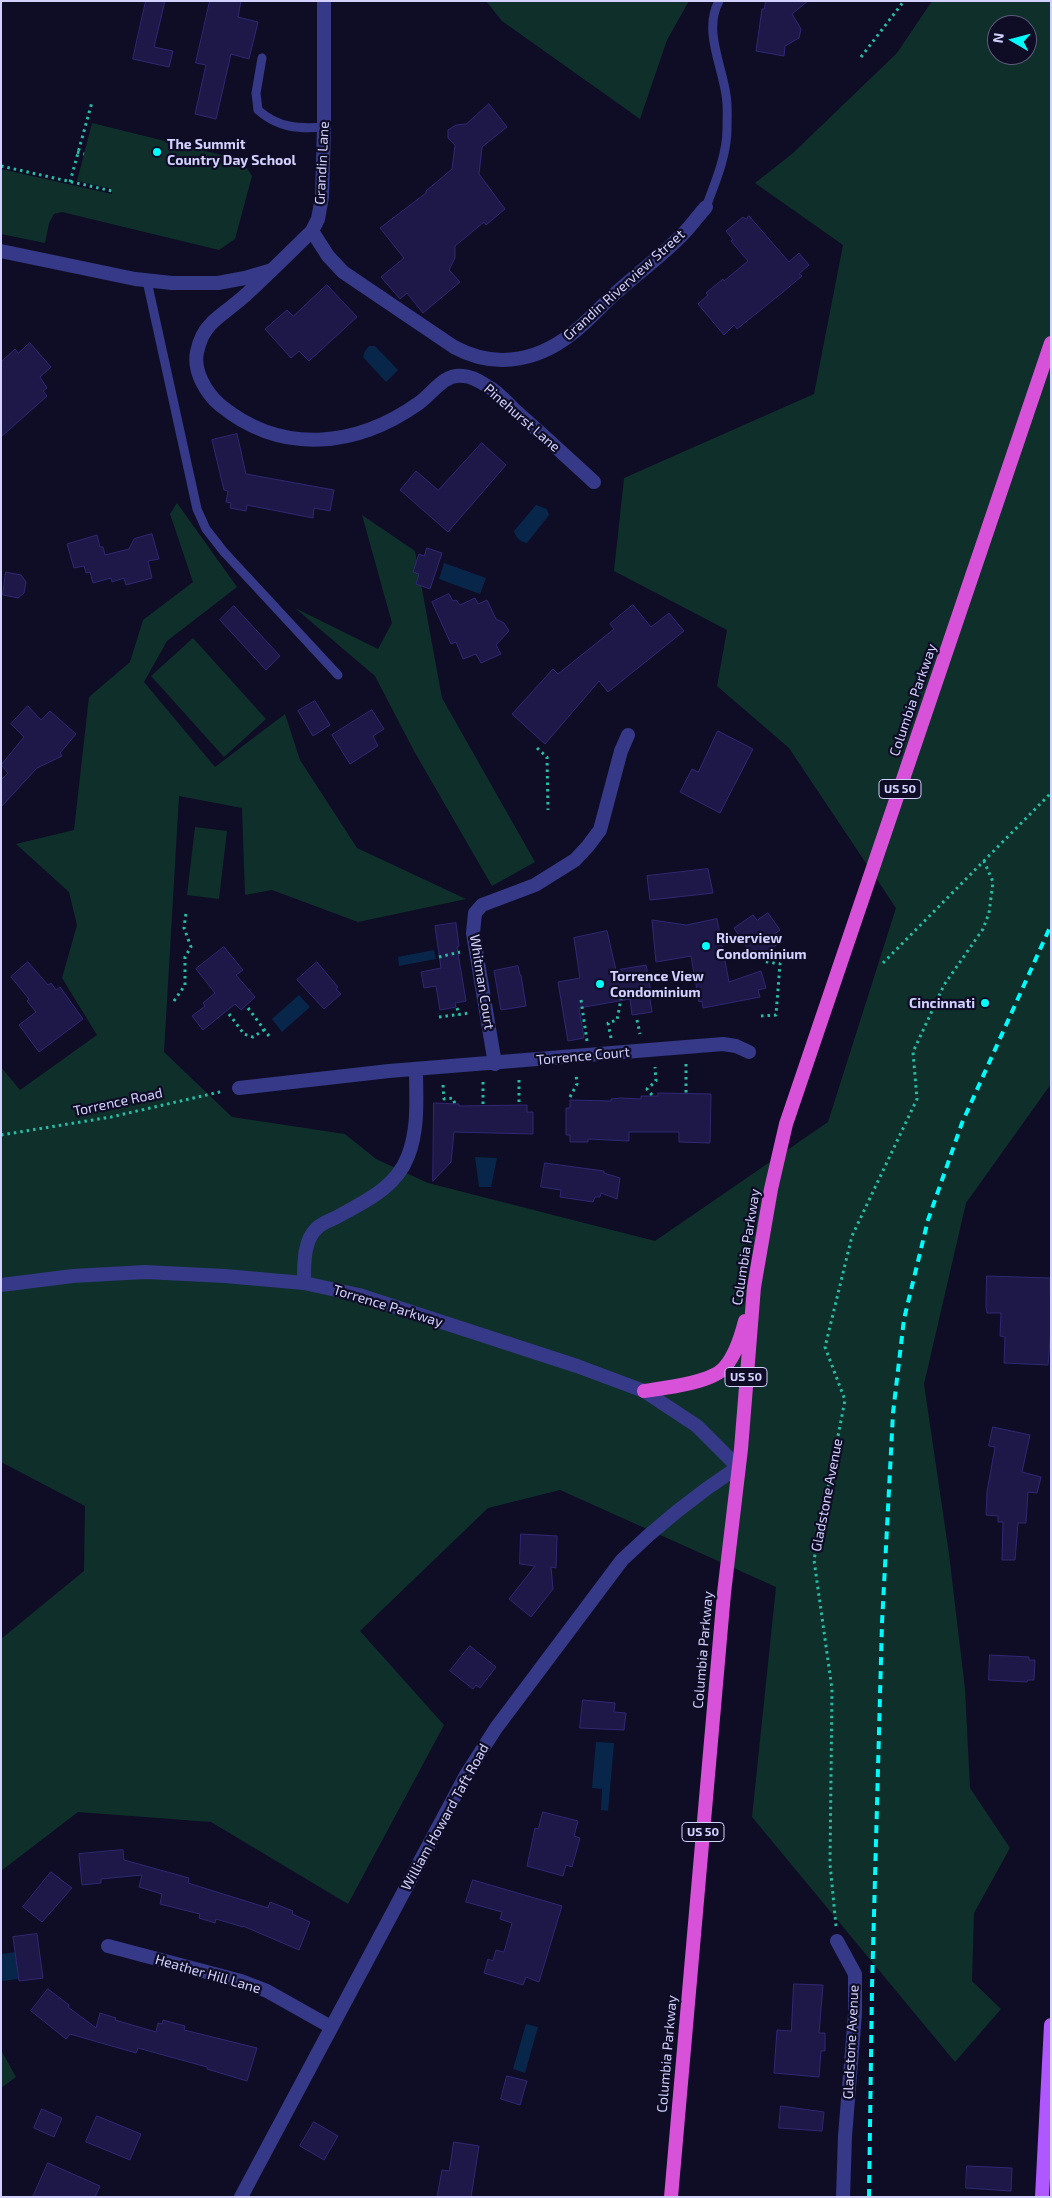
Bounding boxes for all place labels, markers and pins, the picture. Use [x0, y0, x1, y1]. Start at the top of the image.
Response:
place label: The Summit Country Day School [167, 136, 296, 168]
marker: The Summit Country Day School [151, 146, 163, 158]
place label: Riverview Condominium [716, 930, 807, 962]
marker: Riverview Condominium [700, 940, 712, 952]
place label: Torrence View Condominium [610, 968, 704, 1000]
marker: Torrence View Condominium [594, 978, 606, 990]
place label: Cincinnati [909, 995, 975, 1011]
marker: Cincinnati [979, 997, 991, 1009]

